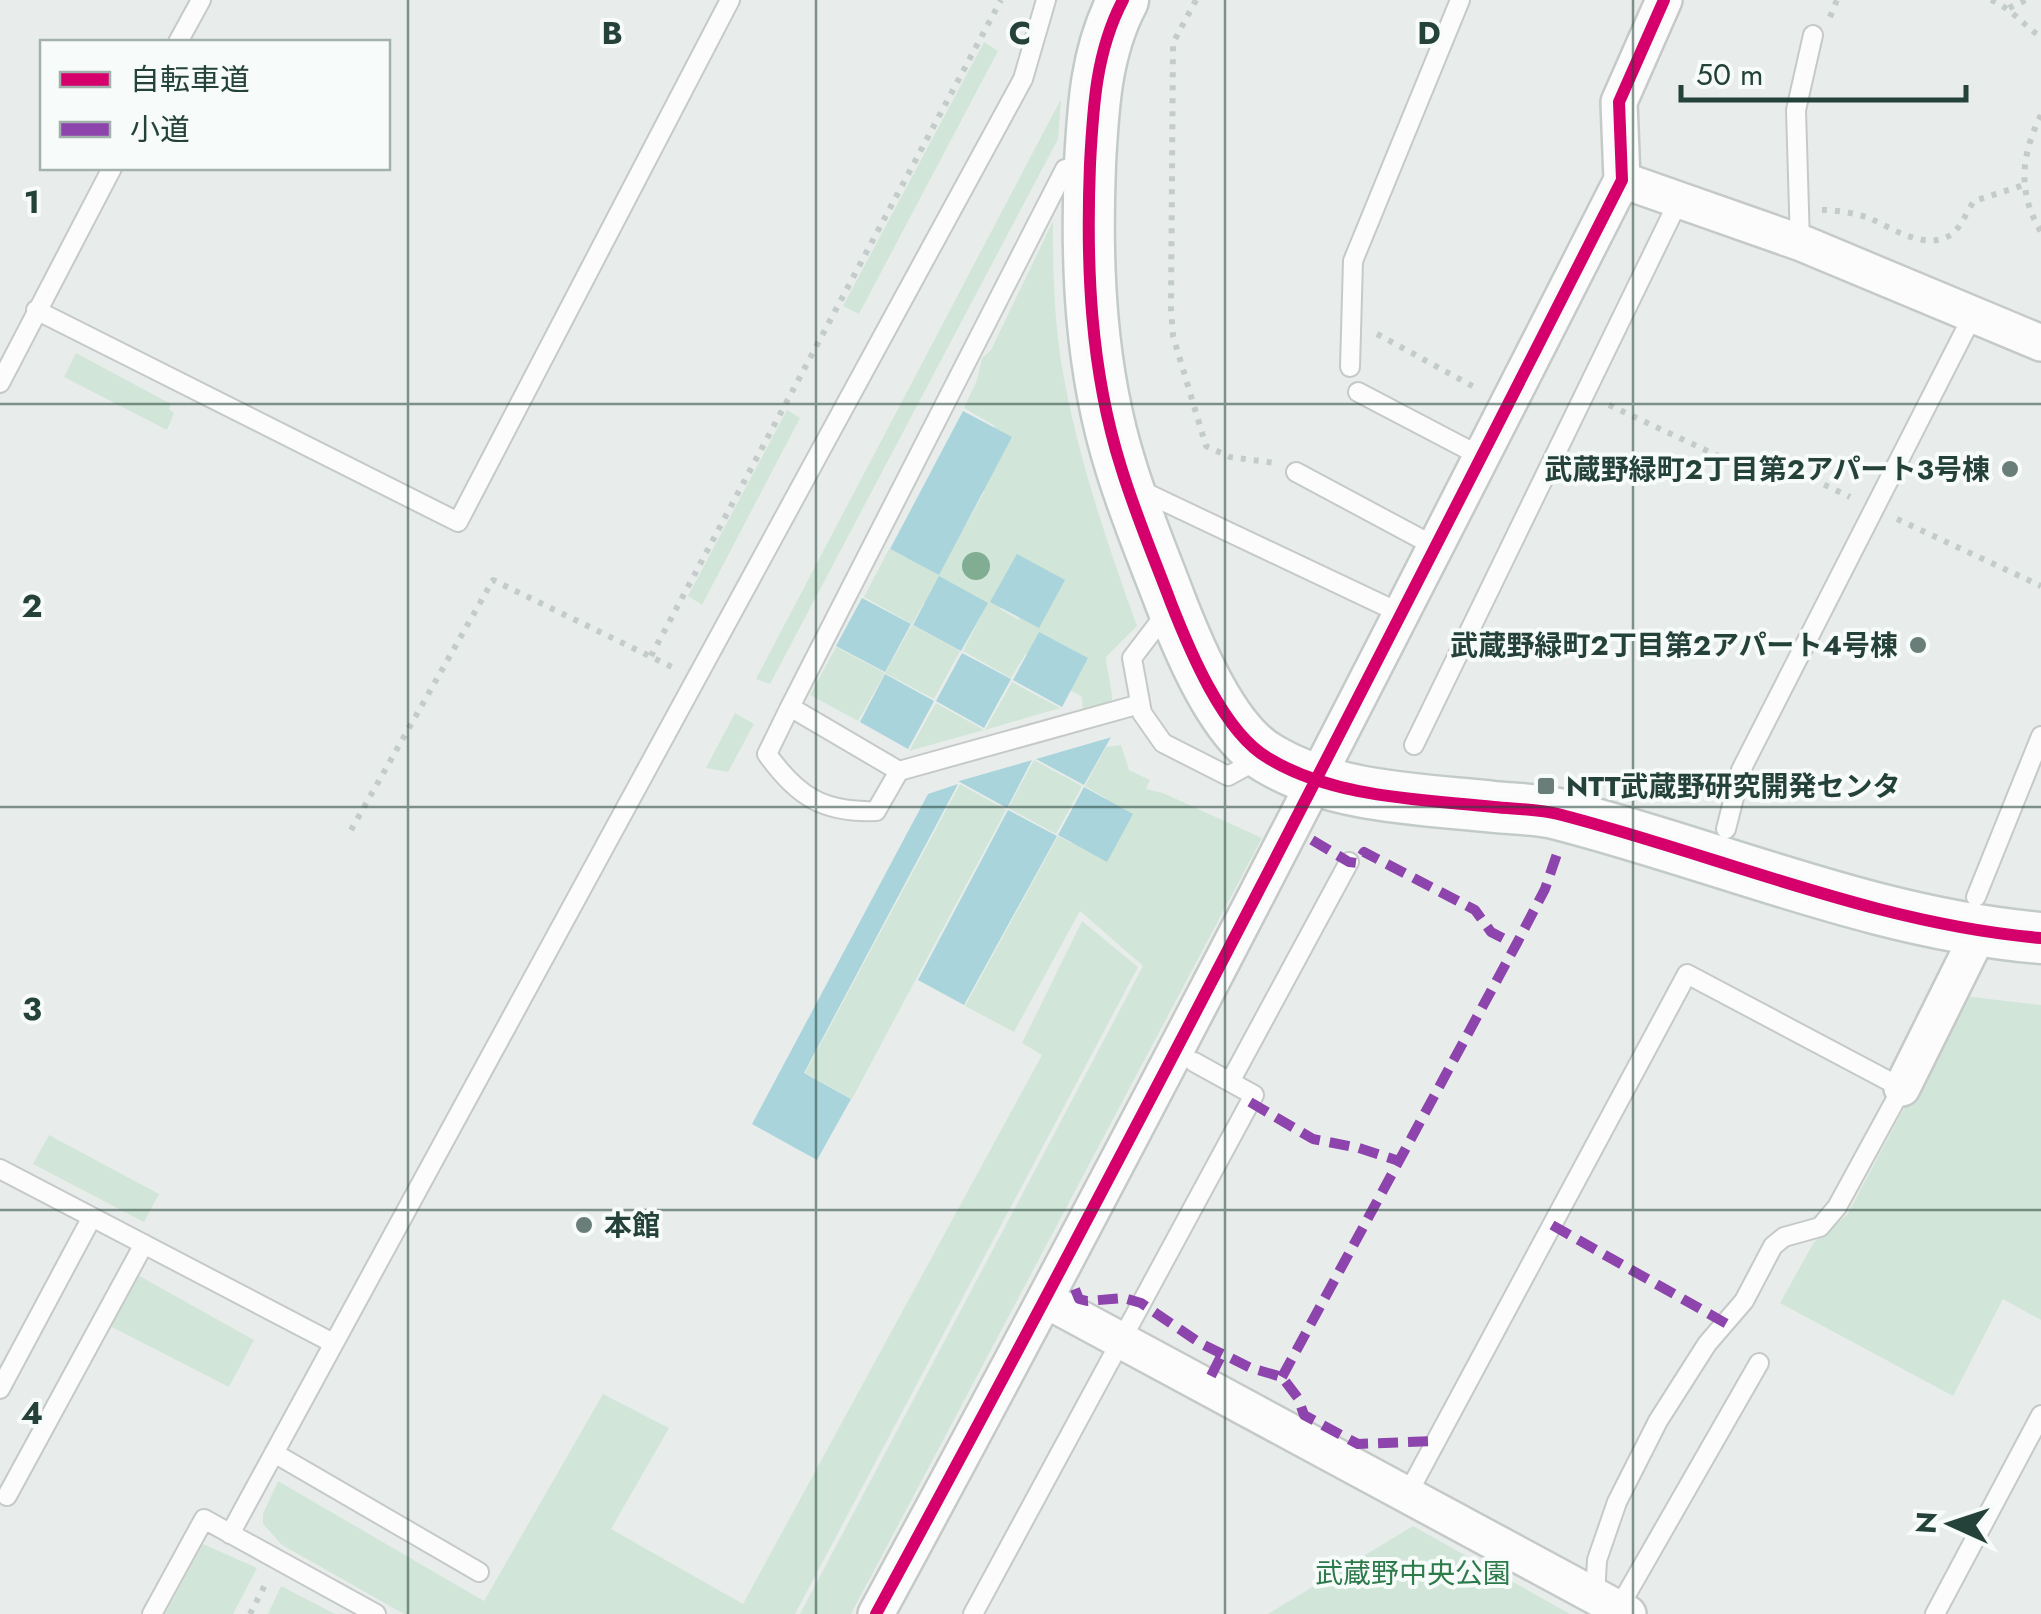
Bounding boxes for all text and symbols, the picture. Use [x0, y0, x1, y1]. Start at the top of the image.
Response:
text: B [601, 10, 623, 56]
text: C [1009, 10, 1031, 56]
text: D [1417, 10, 1441, 56]
legend [40, 40, 390, 170]
scale bar [1681, 40, 1966, 102]
text: 50 m [1696, 53, 1763, 96]
text: 自転車道 [130, 58, 250, 101]
text: 小道 [130, 108, 190, 151]
text: 1 [24, 179, 40, 225]
place label: 武蔵野緑町2丁目第2アパート3号棟 [1544, 449, 1990, 490]
marker: 武蔵野緑町2丁目第2アパート3号棟 [1999, 458, 2021, 480]
text: 2 [22, 583, 43, 629]
place label: 武蔵野緑町2丁目第2アパート4号棟 [1450, 625, 1898, 666]
marker: 武蔵野緑町2丁目第2アパート4号棟 [1907, 634, 1929, 656]
place label: NTT武蔵野研究開発センタ [1566, 766, 1901, 807]
marker: NTT武蔵野研究開発センタ [1535, 775, 1557, 797]
text: 3 [22, 986, 42, 1032]
place label: 本館 [604, 1205, 660, 1246]
marker: 本館 [573, 1214, 595, 1236]
text: 4 [21, 1390, 43, 1436]
north arrow [1901, 1474, 2001, 1574]
text: N [1905, 1511, 1948, 1535]
park label: 武蔵野中央公園 [1315, 1553, 1511, 1594]

